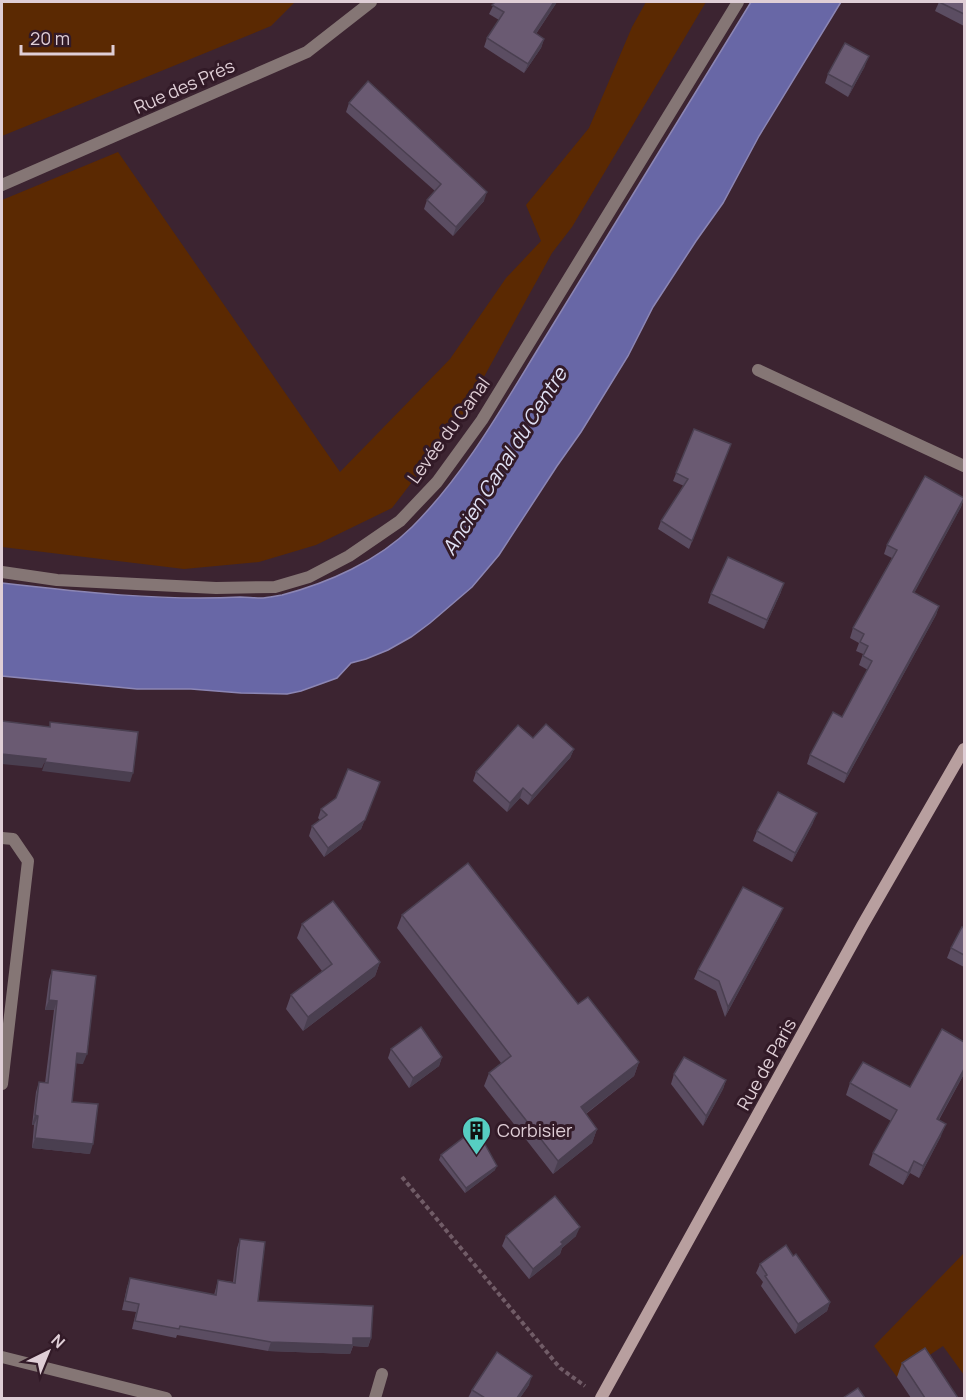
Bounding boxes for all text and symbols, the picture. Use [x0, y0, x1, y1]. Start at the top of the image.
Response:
scale bar [21, 18, 112, 56]
text: 20 m [30, 26, 70, 50]
street label: Rue des Prés [130, 53, 238, 119]
water label: Ancien Canal du Centre [435, 361, 573, 560]
street label: Levée du Canal [401, 372, 495, 488]
street label: Rue de Paris [731, 1014, 801, 1114]
building icon: Corbisier [460, 1114, 492, 1156]
place label: Corbisier [497, 1118, 573, 1142]
north arrow [18, 1322, 78, 1382]
text: N [47, 1329, 70, 1353]

